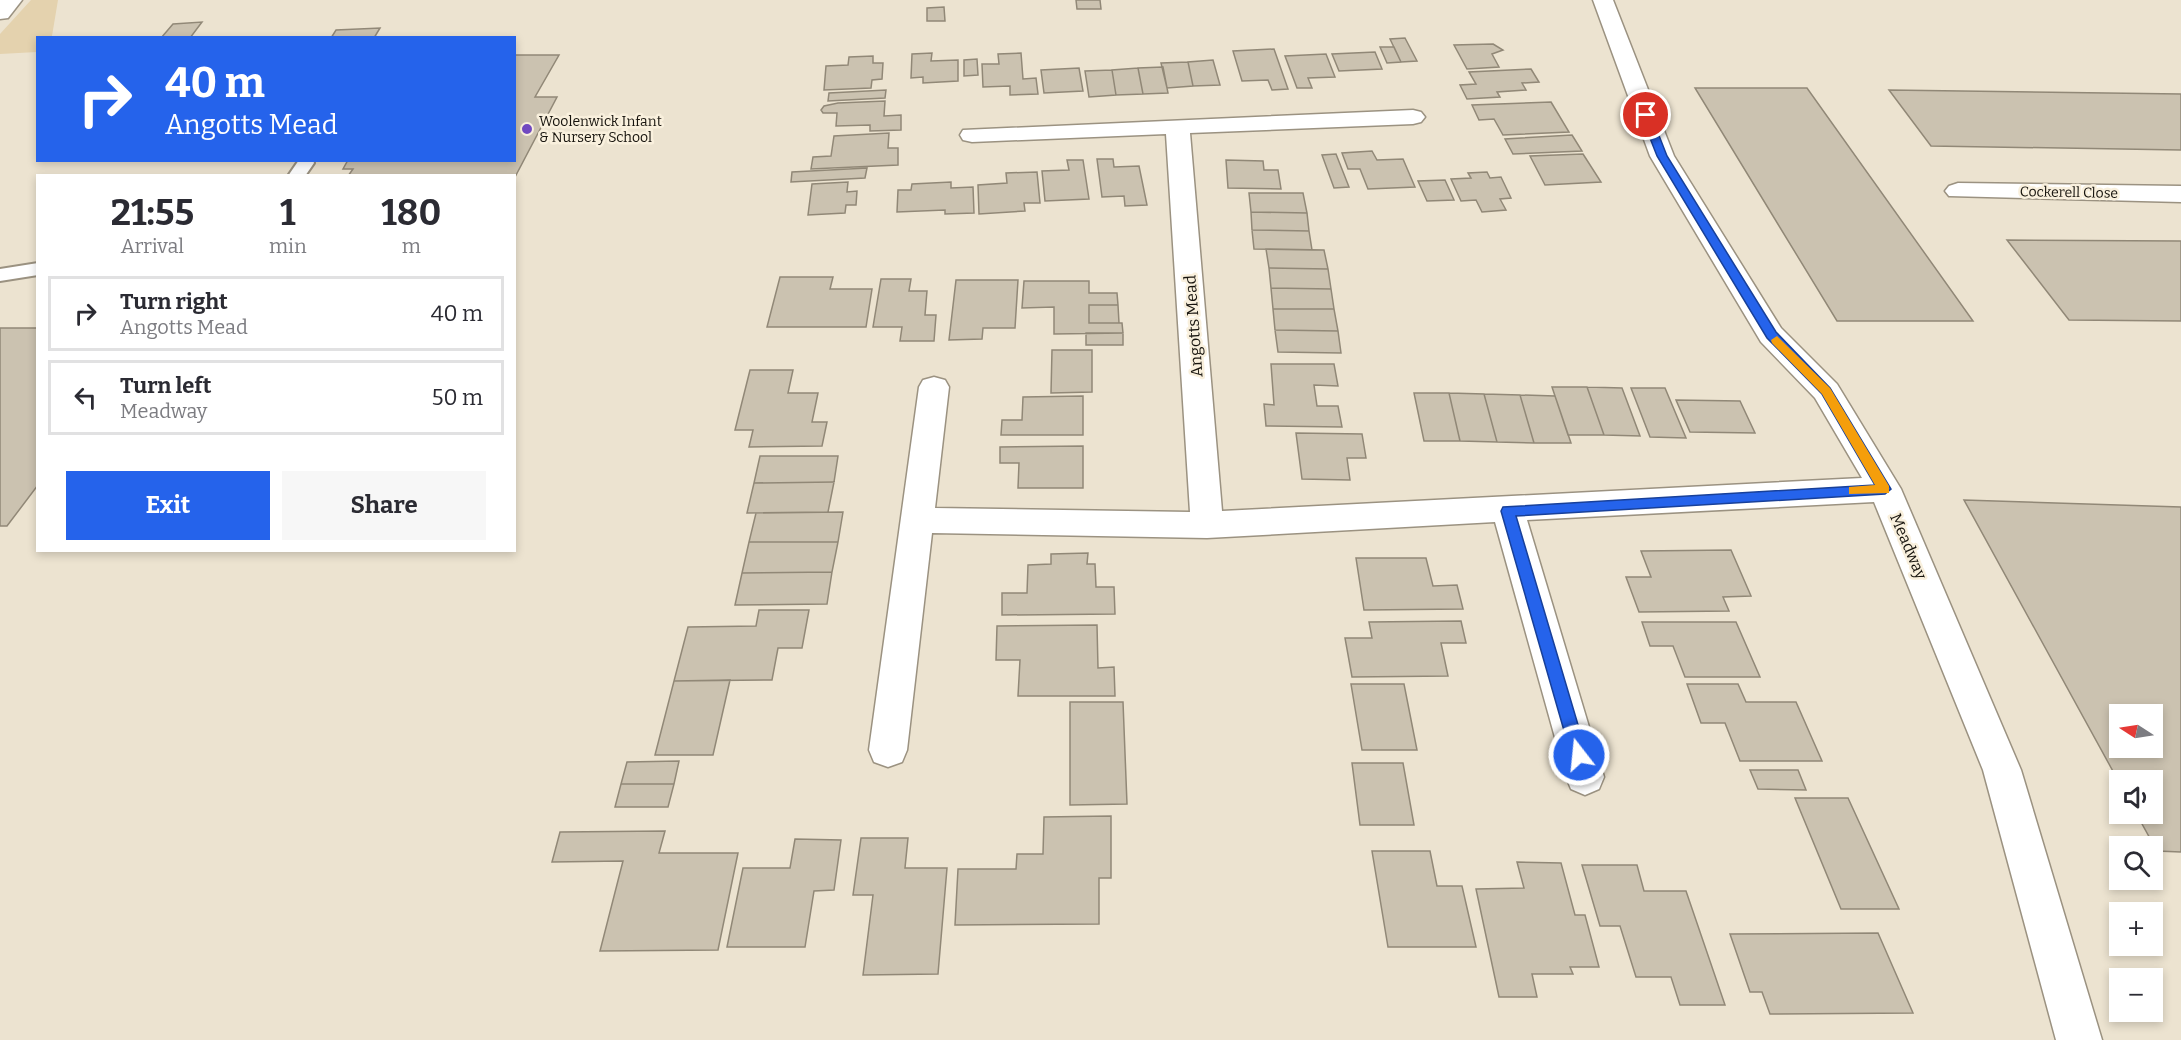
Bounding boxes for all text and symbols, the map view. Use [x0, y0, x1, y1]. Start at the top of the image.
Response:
text: 40 m [165, 58, 265, 108]
icon: right [66, 60, 144, 138]
pin [1620, 89, 1671, 140]
icon: arrive [1629, 98, 1662, 131]
text: Angotts Mead [165, 109, 338, 141]
place label: Woolenwick Infant & Nursery School [539, 113, 662, 146]
marker: Woolenwick Infant & Nursery School [520, 122, 534, 136]
street label: Cockerell Close [2020, 183, 2118, 202]
text: 21:55 [111, 191, 194, 235]
text: 1 [280, 191, 296, 235]
text: 180 [381, 191, 441, 235]
text: Arrival [121, 234, 184, 258]
text: min [269, 234, 307, 258]
text: m [402, 234, 421, 258]
street label: Angotts Mead [1180, 274, 1207, 378]
text: Turn right [120, 288, 228, 315]
icon: right [69, 297, 102, 330]
text: 40 m [431, 300, 483, 327]
text: Angotts Mead [120, 315, 248, 339]
text: Turn left [120, 372, 212, 399]
icon: left [69, 381, 102, 414]
text: 50 m [432, 384, 483, 411]
text: Meadway [120, 399, 207, 423]
button: Exit [66, 471, 270, 540]
button: Share [282, 471, 486, 540]
street label: Meadway [1886, 510, 1931, 583]
north arrow [2109, 704, 2163, 758]
map controls [2109, 704, 2163, 1022]
position arrow [1547, 723, 1611, 787]
button: sound [2109, 770, 2163, 824]
button: search [2109, 836, 2163, 890]
button: + [2109, 902, 2163, 956]
button: − [2109, 968, 2163, 1022]

